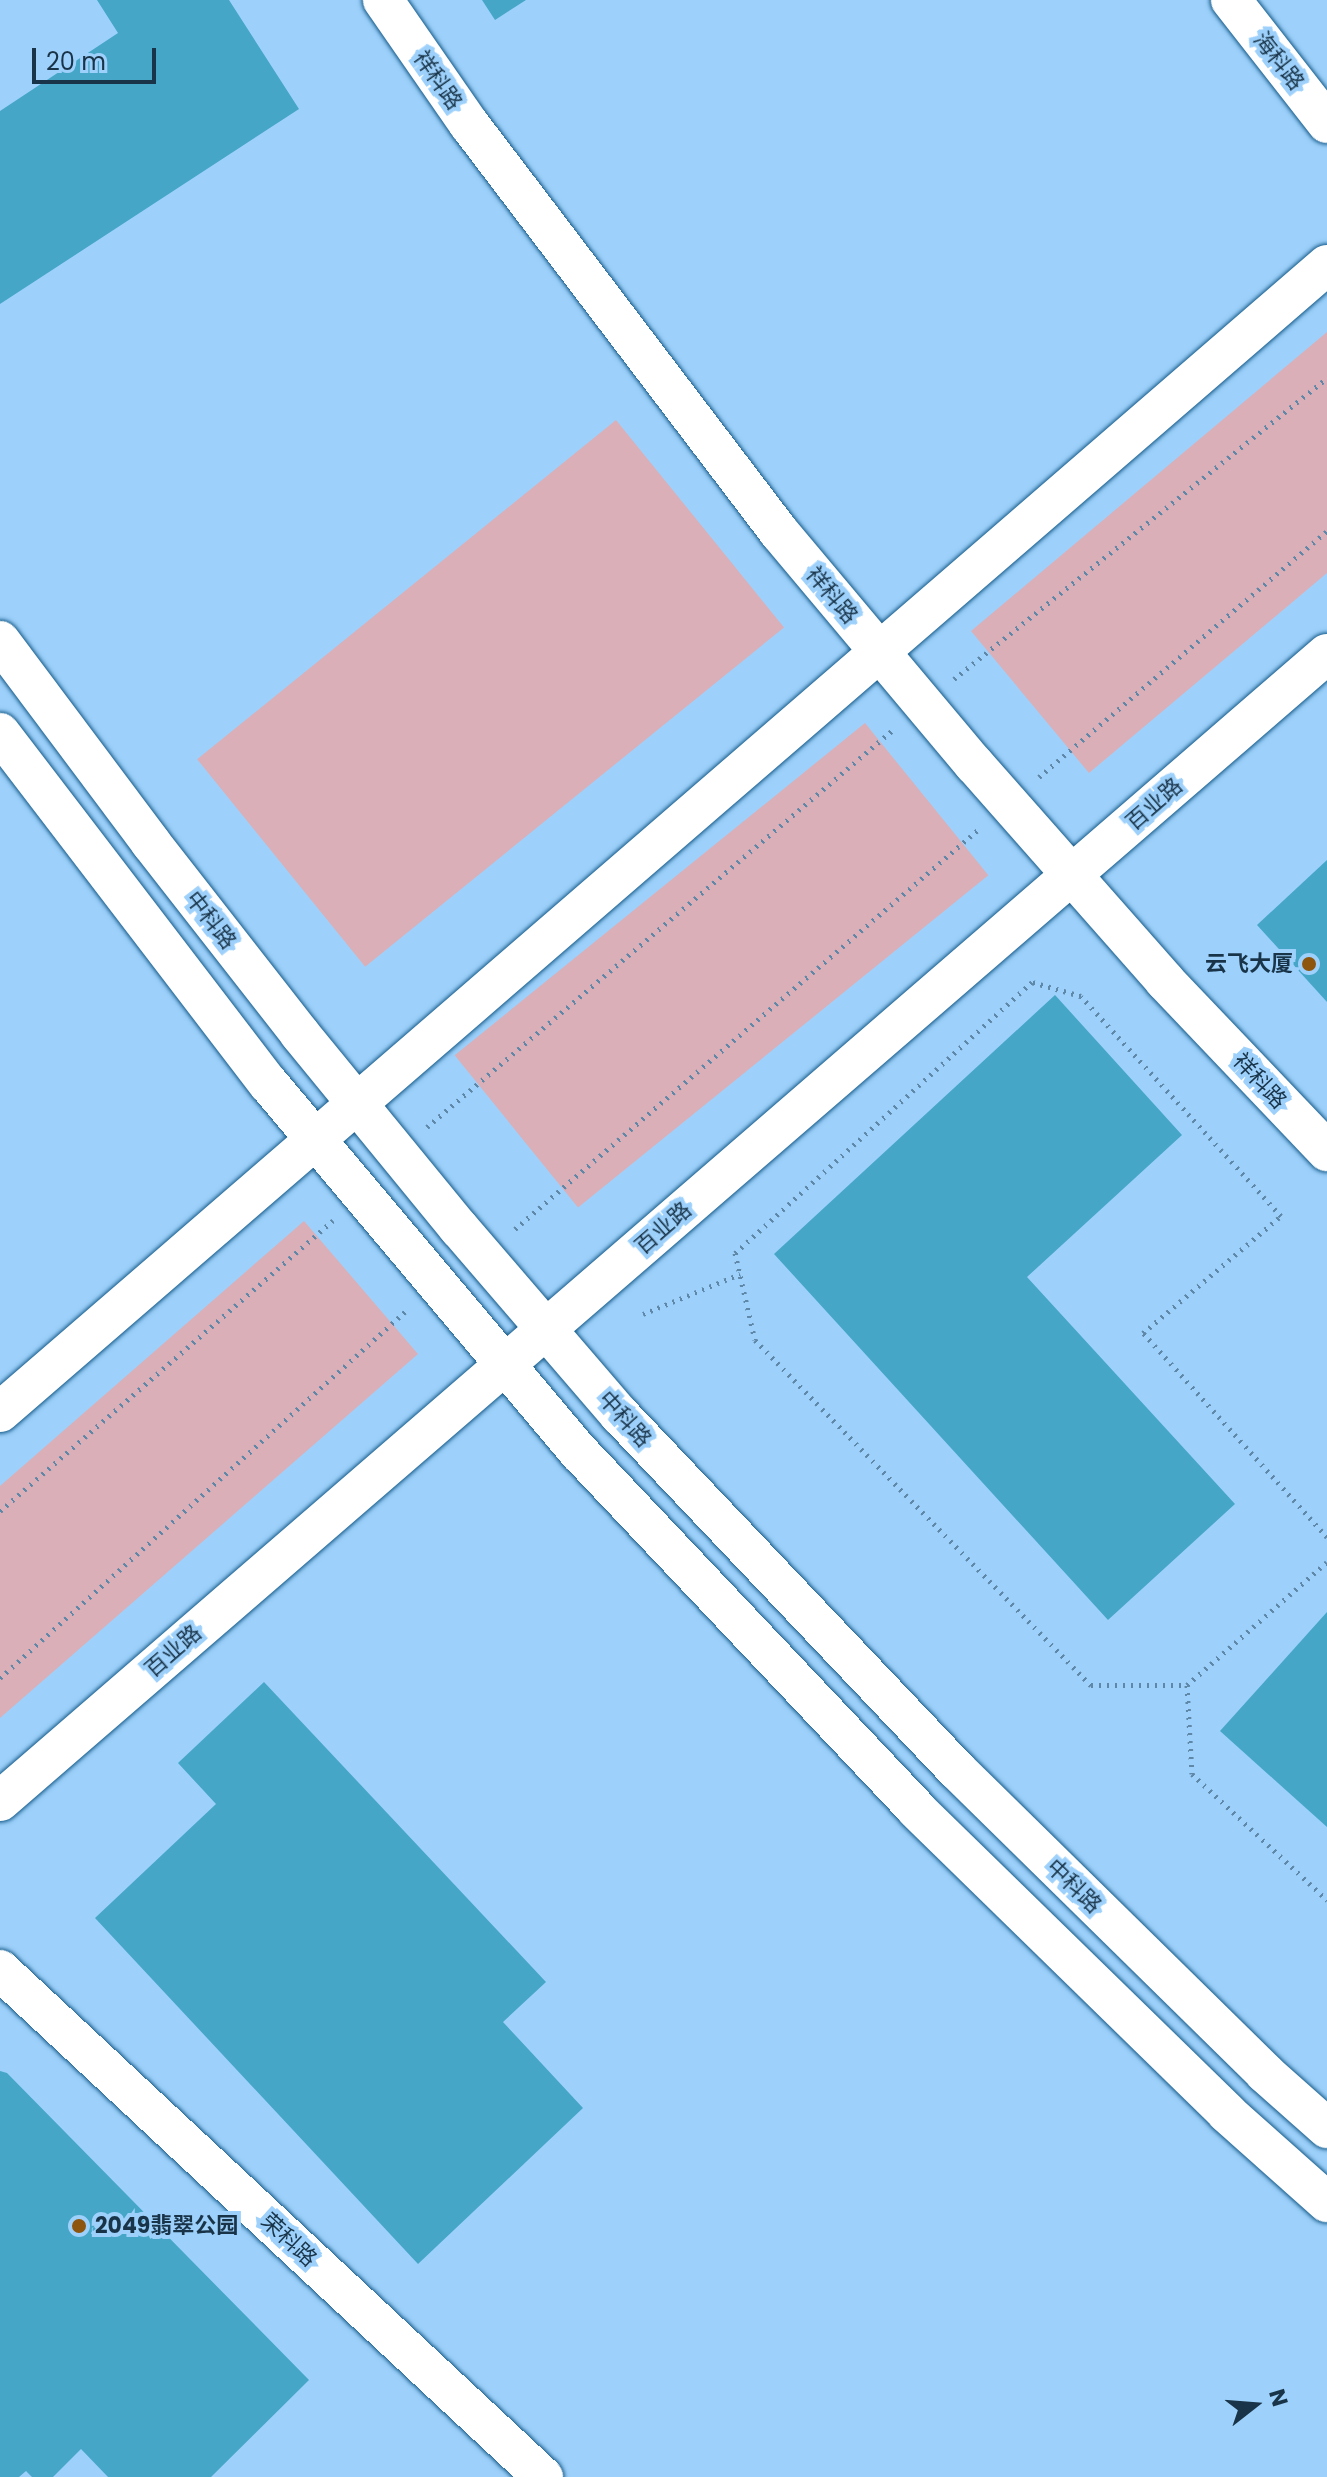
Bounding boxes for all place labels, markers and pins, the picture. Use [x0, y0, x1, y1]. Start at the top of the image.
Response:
place label: 云飞大厦 [1205, 951, 1293, 977]
marker: 云飞大厦 [1300, 955, 1318, 973]
place label: 2049翡翠公园 [95, 2213, 238, 2239]
marker: 2049翡翠公园 [70, 2217, 88, 2235]

